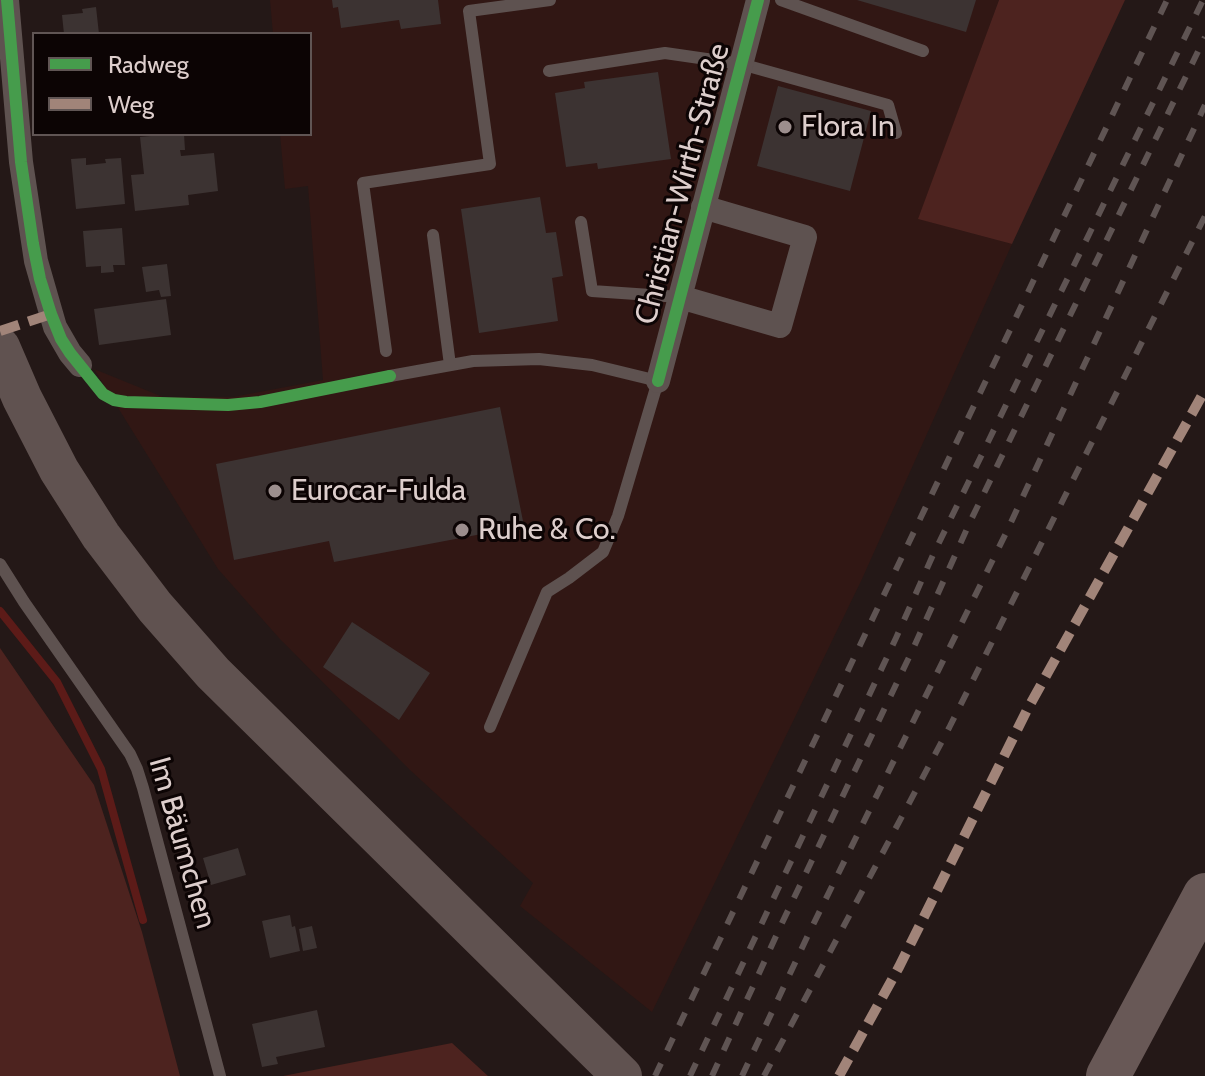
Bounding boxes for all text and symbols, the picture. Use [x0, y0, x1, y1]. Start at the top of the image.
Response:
legend [32, 32, 312, 136]
street label: Christian-Wirth-Straße [628, 40, 738, 328]
text: Radweg [108, 50, 189, 79]
text: Weg [108, 90, 154, 119]
place label: Flora In [801, 109, 895, 145]
marker: Flora In [776, 118, 794, 136]
place label: Eurocar-Fulda [291, 473, 466, 509]
marker: Eurocar-Fulda [266, 482, 284, 500]
place label: Ruhe & Co. [478, 512, 616, 548]
marker: Ruhe & Co. [453, 521, 471, 539]
street label: Im Bäumchen [140, 753, 224, 933]

